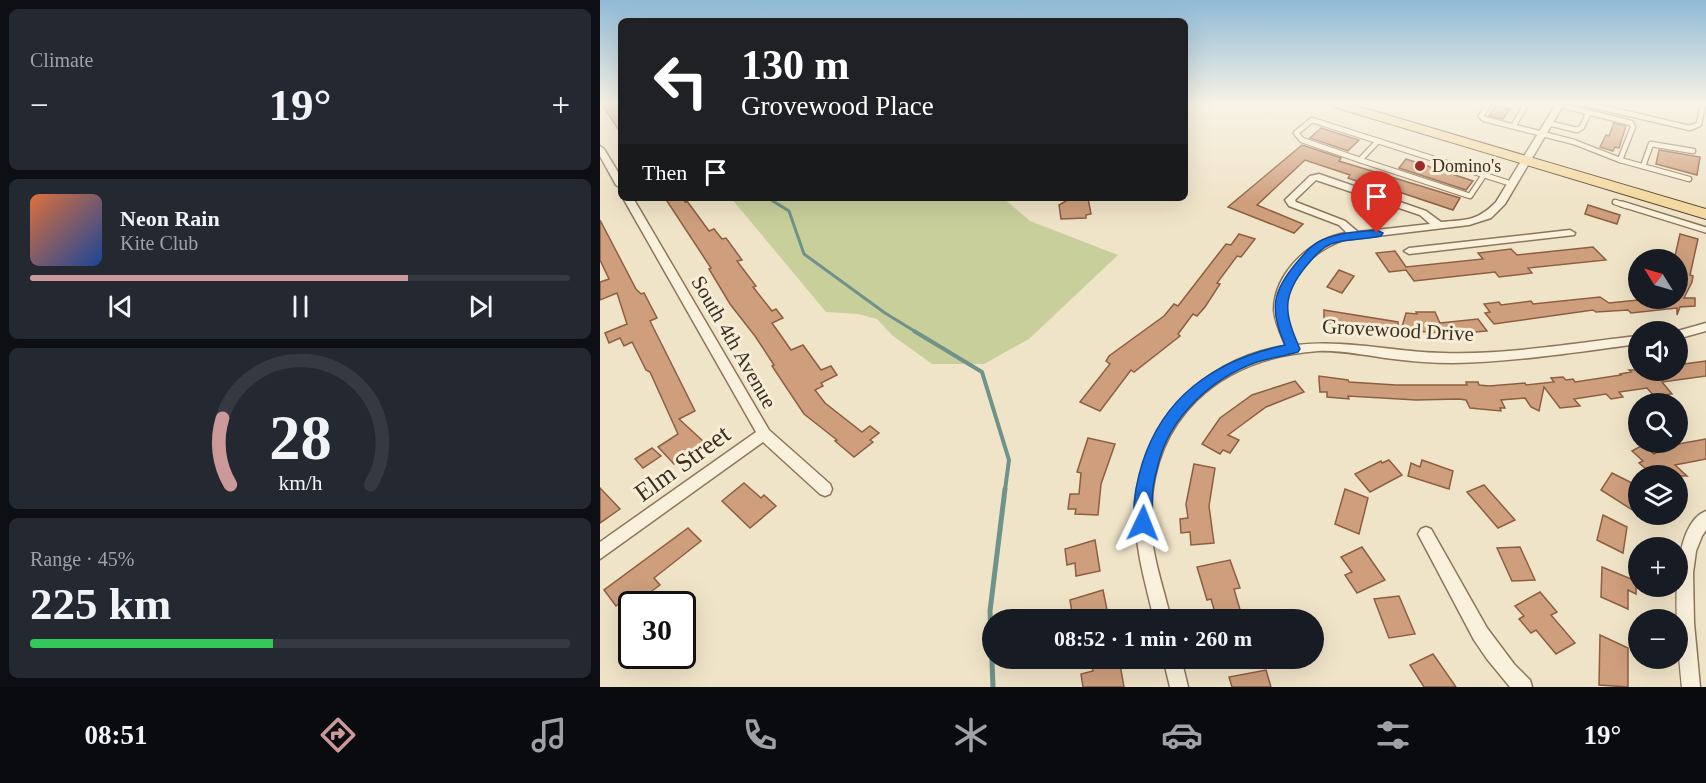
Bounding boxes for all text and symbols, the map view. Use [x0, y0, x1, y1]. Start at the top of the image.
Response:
icon: left [642, 42, 720, 120]
text: 130 m [741, 42, 850, 88]
text: Climate [30, 49, 93, 71]
text: 19° [269, 80, 332, 130]
text: − [30, 87, 49, 123]
text: + [551, 87, 570, 123]
text: Grovewood Place [741, 91, 934, 121]
icon: arrive [699, 156, 732, 189]
place label: Domino's [1432, 156, 1501, 176]
marker: Domino's [1413, 159, 1427, 173]
text: Then [642, 160, 687, 185]
pin [1351, 171, 1402, 233]
icon: arrive [1360, 180, 1393, 213]
text: Neon Rain [120, 206, 220, 231]
text: Kite Club [120, 232, 198, 254]
north arrow [1628, 249, 1688, 309]
map controls [1628, 249, 1688, 669]
street label: South 4th Avenue [686, 272, 782, 412]
icon: previous [104, 290, 137, 323]
icon: pause [284, 290, 317, 323]
icon: next [464, 290, 497, 323]
street label: Grovewood Drive [1321, 314, 1475, 346]
button: sound [1628, 321, 1688, 381]
button: search [1628, 393, 1688, 453]
text: 28 [269, 403, 331, 472]
street label: Elm Street [629, 419, 736, 508]
button: layers [1628, 465, 1688, 525]
text: km/h [278, 472, 322, 496]
position arrow [1111, 491, 1175, 555]
button: + [1628, 537, 1688, 597]
text: Range · 45% [30, 548, 134, 570]
text: 225 km [30, 579, 171, 629]
speed limit sign: 30 [618, 591, 696, 669]
button: − [1628, 609, 1688, 669]
text: 08:52 · 1 min · 260 m [1054, 626, 1252, 651]
icon: directions [317, 714, 359, 756]
icon: music [528, 714, 570, 756]
icon: phone [739, 714, 781, 756]
icon: climate [950, 714, 992, 756]
icon: car [1161, 714, 1203, 756]
icon: filters [1372, 714, 1414, 756]
text: 08:51 [85, 720, 148, 750]
text: 19° [1584, 720, 1621, 750]

